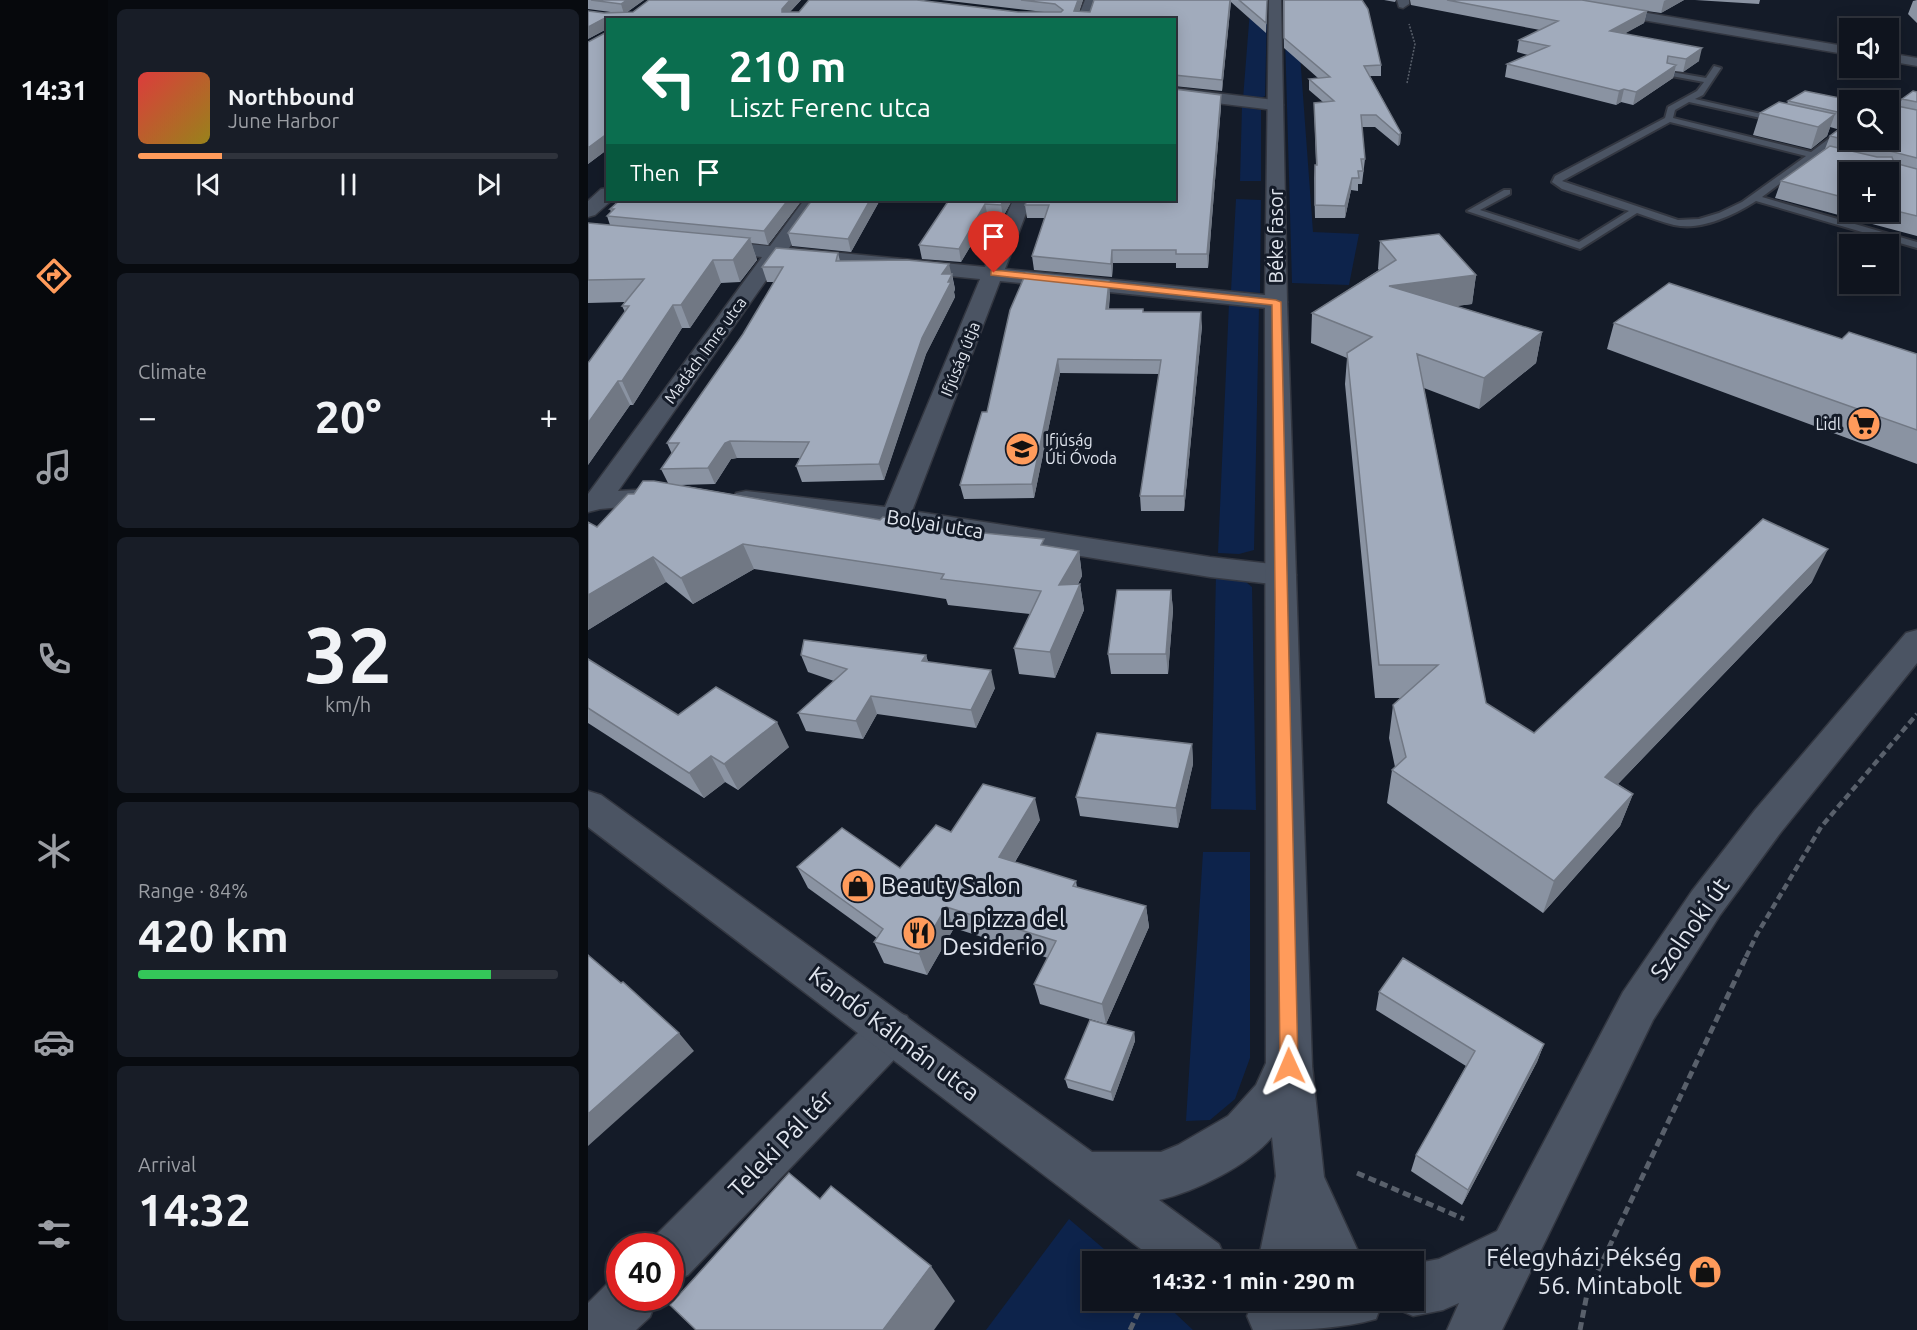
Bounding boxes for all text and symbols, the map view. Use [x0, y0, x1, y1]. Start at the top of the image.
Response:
map controls [1839, 18, 1899, 294]
button: sound [1839, 18, 1899, 78]
icon: left [630, 42, 708, 120]
text: 210 m [729, 43, 846, 90]
text: 14:31 [20, 75, 88, 105]
text: Northbound [228, 84, 354, 109]
button: search [1839, 90, 1899, 150]
text: Liszt Ferenc utca [729, 92, 931, 122]
text: June Harbor [228, 109, 339, 132]
icon: arrive [692, 156, 725, 189]
text: Then [630, 160, 680, 185]
button: + [1839, 162, 1899, 222]
icon: previous [192, 168, 225, 201]
icon: pause [332, 168, 365, 201]
icon: next [472, 168, 505, 201]
street label: Béke fasor [1264, 188, 1287, 283]
pin [968, 211, 1019, 273]
icon: arrive [977, 220, 1010, 253]
button: − [1839, 234, 1899, 294]
icon: directions [33, 255, 75, 297]
street label: Madách Imre utca [660, 293, 750, 407]
street label: Ifjúság útja [937, 319, 983, 399]
text: Climate [138, 360, 207, 383]
text: 20° [315, 391, 381, 442]
text: − [138, 398, 157, 435]
text: + [539, 398, 558, 435]
supermarket icon: Lidl [1846, 406, 1882, 442]
place label: Lidl [1815, 415, 1841, 433]
school or university icon: Ifjúság Úti Óvoda [1004, 431, 1040, 467]
place label: Ifjúság Úti Óvoda [1045, 431, 1117, 467]
icon: music [33, 446, 75, 488]
street label: Bolyai utca [885, 505, 985, 543]
text: 32 [304, 610, 392, 698]
icon: phone [33, 638, 75, 680]
text: km/h [325, 693, 371, 716]
icon: climate [33, 830, 75, 872]
shop icon: Beauty Salon [840, 868, 876, 904]
place label: Beauty Salon [881, 872, 1021, 899]
street label: Szolnoki út [1645, 872, 1735, 985]
text: Range · 84% [138, 879, 248, 902]
place label: La pizza del Desiderio [942, 905, 1065, 960]
text: 420 km [138, 910, 289, 961]
restaurant icon: La pizza del Desiderio [901, 915, 937, 951]
street label: Kandó Kálmán utca [804, 961, 985, 1106]
icon: car [33, 1021, 75, 1063]
position arrow [1257, 1034, 1321, 1098]
street label: Teleki Pál tér [723, 1084, 838, 1203]
text: Arrival [138, 1153, 196, 1176]
text: 14:32 [138, 1184, 251, 1235]
icon: filters [33, 1213, 75, 1255]
speed limit sign: 40 [606, 1233, 684, 1311]
place label: Félegyházi Pékség 56. Mintabolt [1486, 1244, 1683, 1299]
shop icon: Félegyházi Pékség 56. Mintabolt [1687, 1254, 1723, 1290]
text: 14:32 · 1 min · 290 m [1151, 1268, 1355, 1293]

